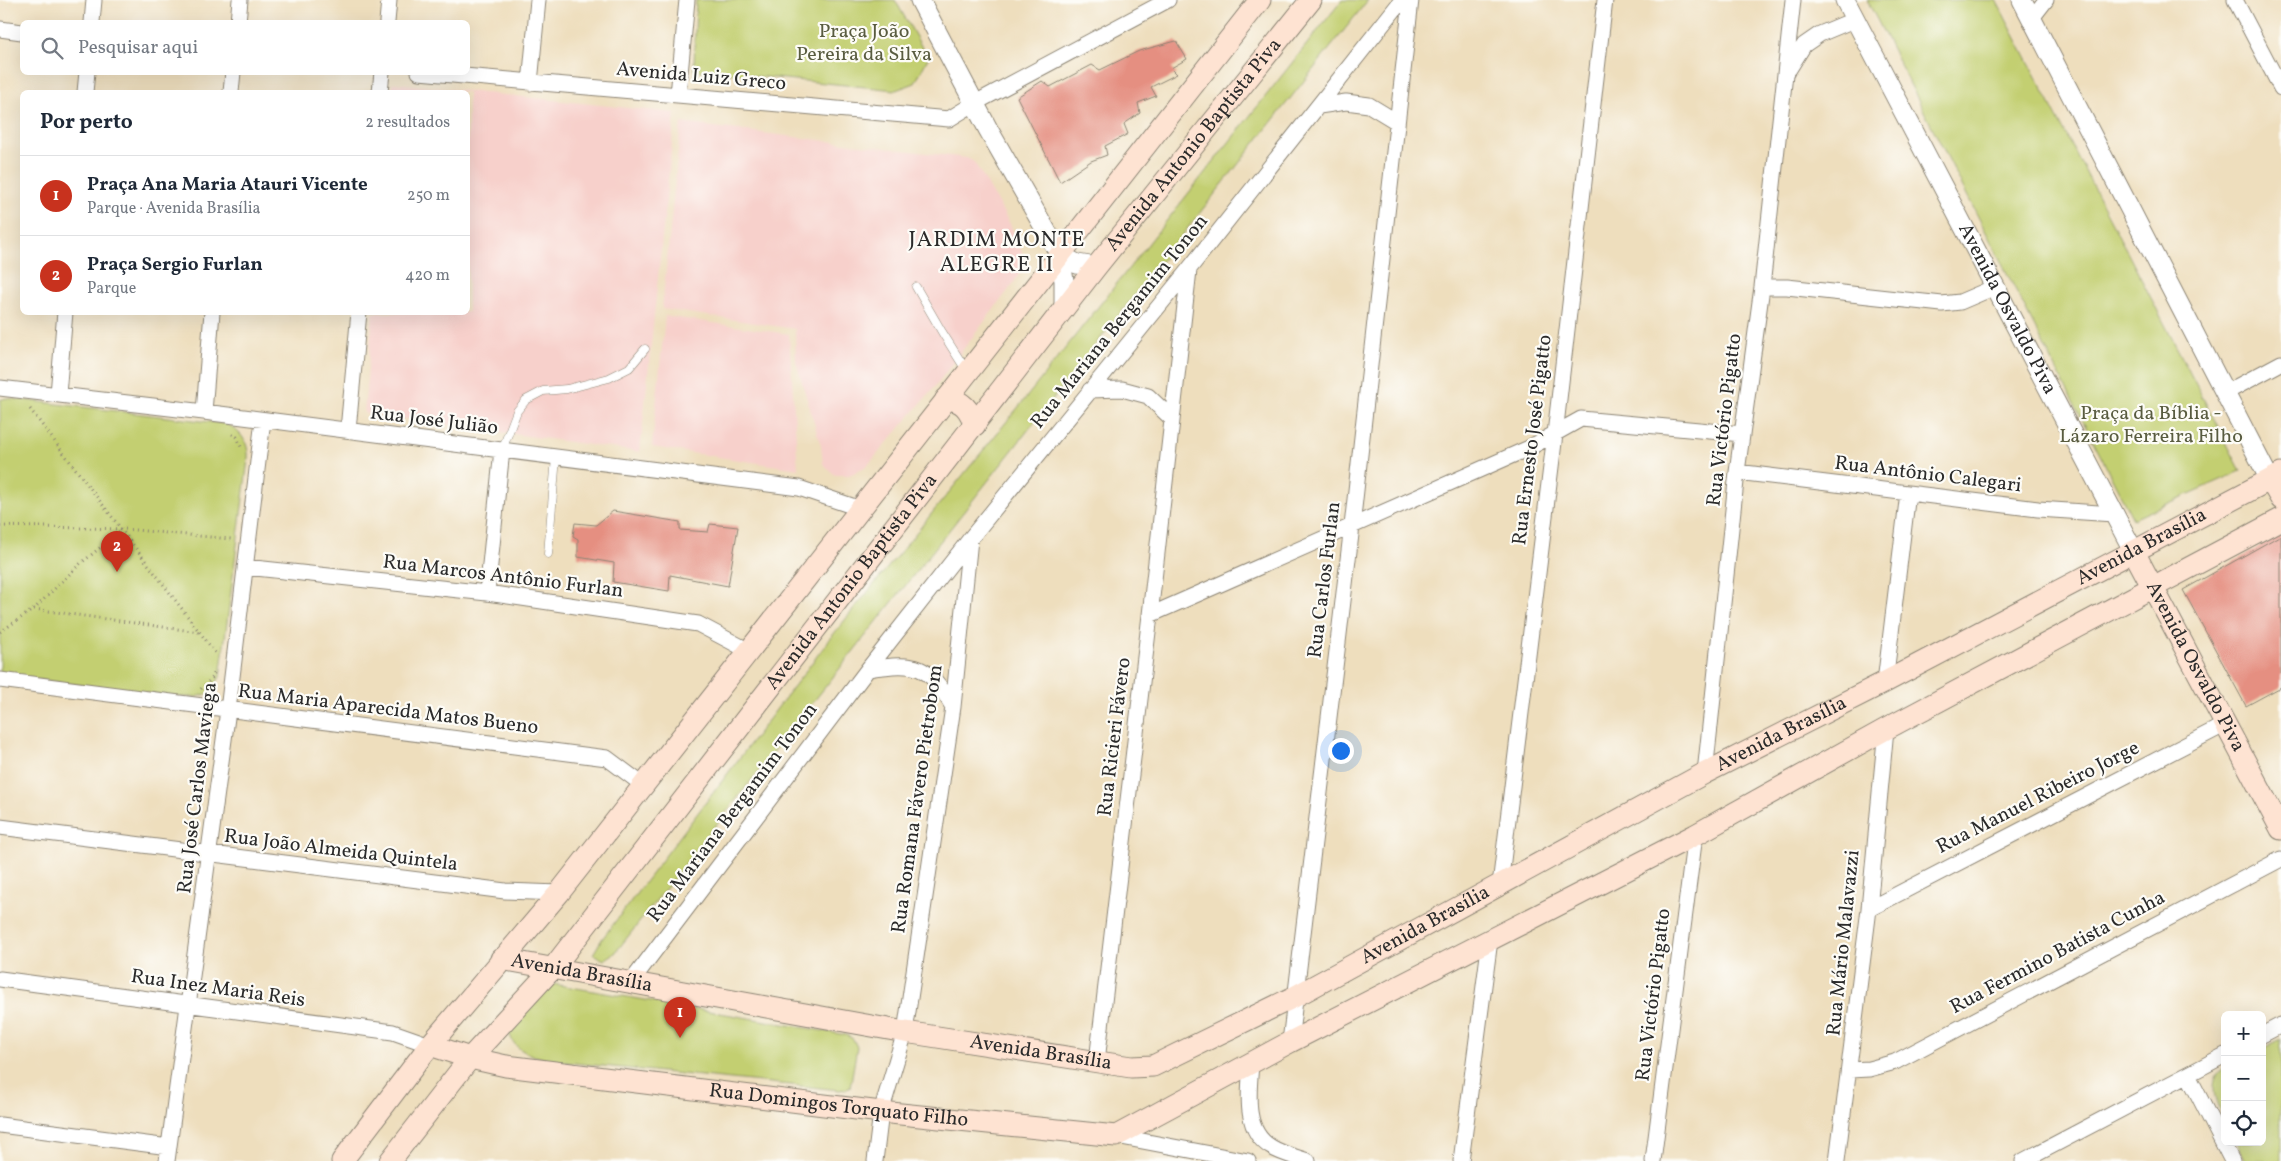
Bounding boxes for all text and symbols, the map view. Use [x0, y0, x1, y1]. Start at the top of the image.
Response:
park label: Praça João Pereira da Silva [796, 18, 932, 69]
search box [20, 20, 470, 75]
street label: Avenida Antonio Baptista Piva [1100, 32, 1289, 258]
icon: search [38, 34, 66, 62]
text: Pesquisar aqui [78, 35, 198, 61]
street label: Avenida Luiz Greco [615, 56, 787, 98]
text: Por perto [40, 108, 133, 137]
text: 2 resultados [365, 112, 450, 134]
text: Praça Ana Maria Atauri Vicente [87, 172, 368, 198]
text: 1 [53, 185, 59, 207]
text: 250 m [407, 185, 450, 207]
text: Parque · Avenida Brasília [87, 198, 260, 220]
street label: Rua Mariana Bergamim Tonon [1025, 209, 1215, 435]
street label: Avenida Osvaldo Piva [1951, 219, 2063, 400]
district label: JARDIM MONTE ALEGRE II [909, 225, 1085, 281]
text: Praça Sergio Furlan [87, 252, 263, 278]
text: 2 [52, 265, 60, 287]
text: 420 m [405, 265, 450, 287]
text: Parque [87, 278, 136, 300]
street label: Rua Victório Pigatto [1700, 332, 1750, 508]
street label: Rua Ernesto José Pigatto [1506, 333, 1560, 547]
street label: Rua José Julião [368, 399, 500, 443]
park label: Praça da Bíblia - Lázaro Ferreira Filho [2059, 400, 2243, 451]
street label: Rua Antônio Calegari [1833, 450, 2023, 500]
street label: Avenida Antonio Baptista Piva [759, 468, 945, 696]
street label: Rua Carlos Furlan [1301, 500, 1349, 660]
street label: Avenida Brasília [2072, 501, 2212, 593]
pin: 2 [101, 531, 133, 572]
street label: Rua Marcos Antônio Furlan [381, 548, 625, 606]
street label: Avenida Osvaldo Piva [2138, 577, 2252, 757]
street label: Rua Ricieri Fávero [1091, 656, 1139, 818]
street label: Rua Romana Fávero Pietrobom [885, 663, 951, 935]
street label: Rua Maria Aparecida Matos Bueno [236, 678, 540, 742]
street label: Rua José Carlos Maviega [171, 681, 225, 895]
street label: Avenida Brasília [1711, 689, 1852, 779]
street label: Rua Mariana Bergamim Tonon [641, 697, 825, 929]
street label: Rua Manuel Ribeiro Jorge [1932, 735, 2144, 861]
your location [1328, 738, 1354, 764]
street label: Rua João Almeida Quintela [222, 823, 460, 879]
street label: Rua Mário Malavazzi [1820, 849, 1868, 1037]
street label: Avenida Brasília [1356, 879, 1495, 972]
street label: Rua Fermino Batista Cunha [1945, 884, 2171, 1022]
street label: Rua Victório Pigatto [1629, 907, 1679, 1083]
street label: Avenida Brasília [509, 947, 655, 1000]
street label: Rua Inez Maria Reis [129, 963, 307, 1015]
pin: 1 [664, 997, 696, 1038]
map controls [2221, 1011, 2266, 1146]
button: + [2221, 1011, 2266, 1056]
street label: Avenida Brasília [968, 1028, 1114, 1078]
button: − [2221, 1056, 2266, 1101]
street label: Rua Domingos Torquato Filho [708, 1077, 970, 1135]
button: locate [2221, 1101, 2266, 1146]

